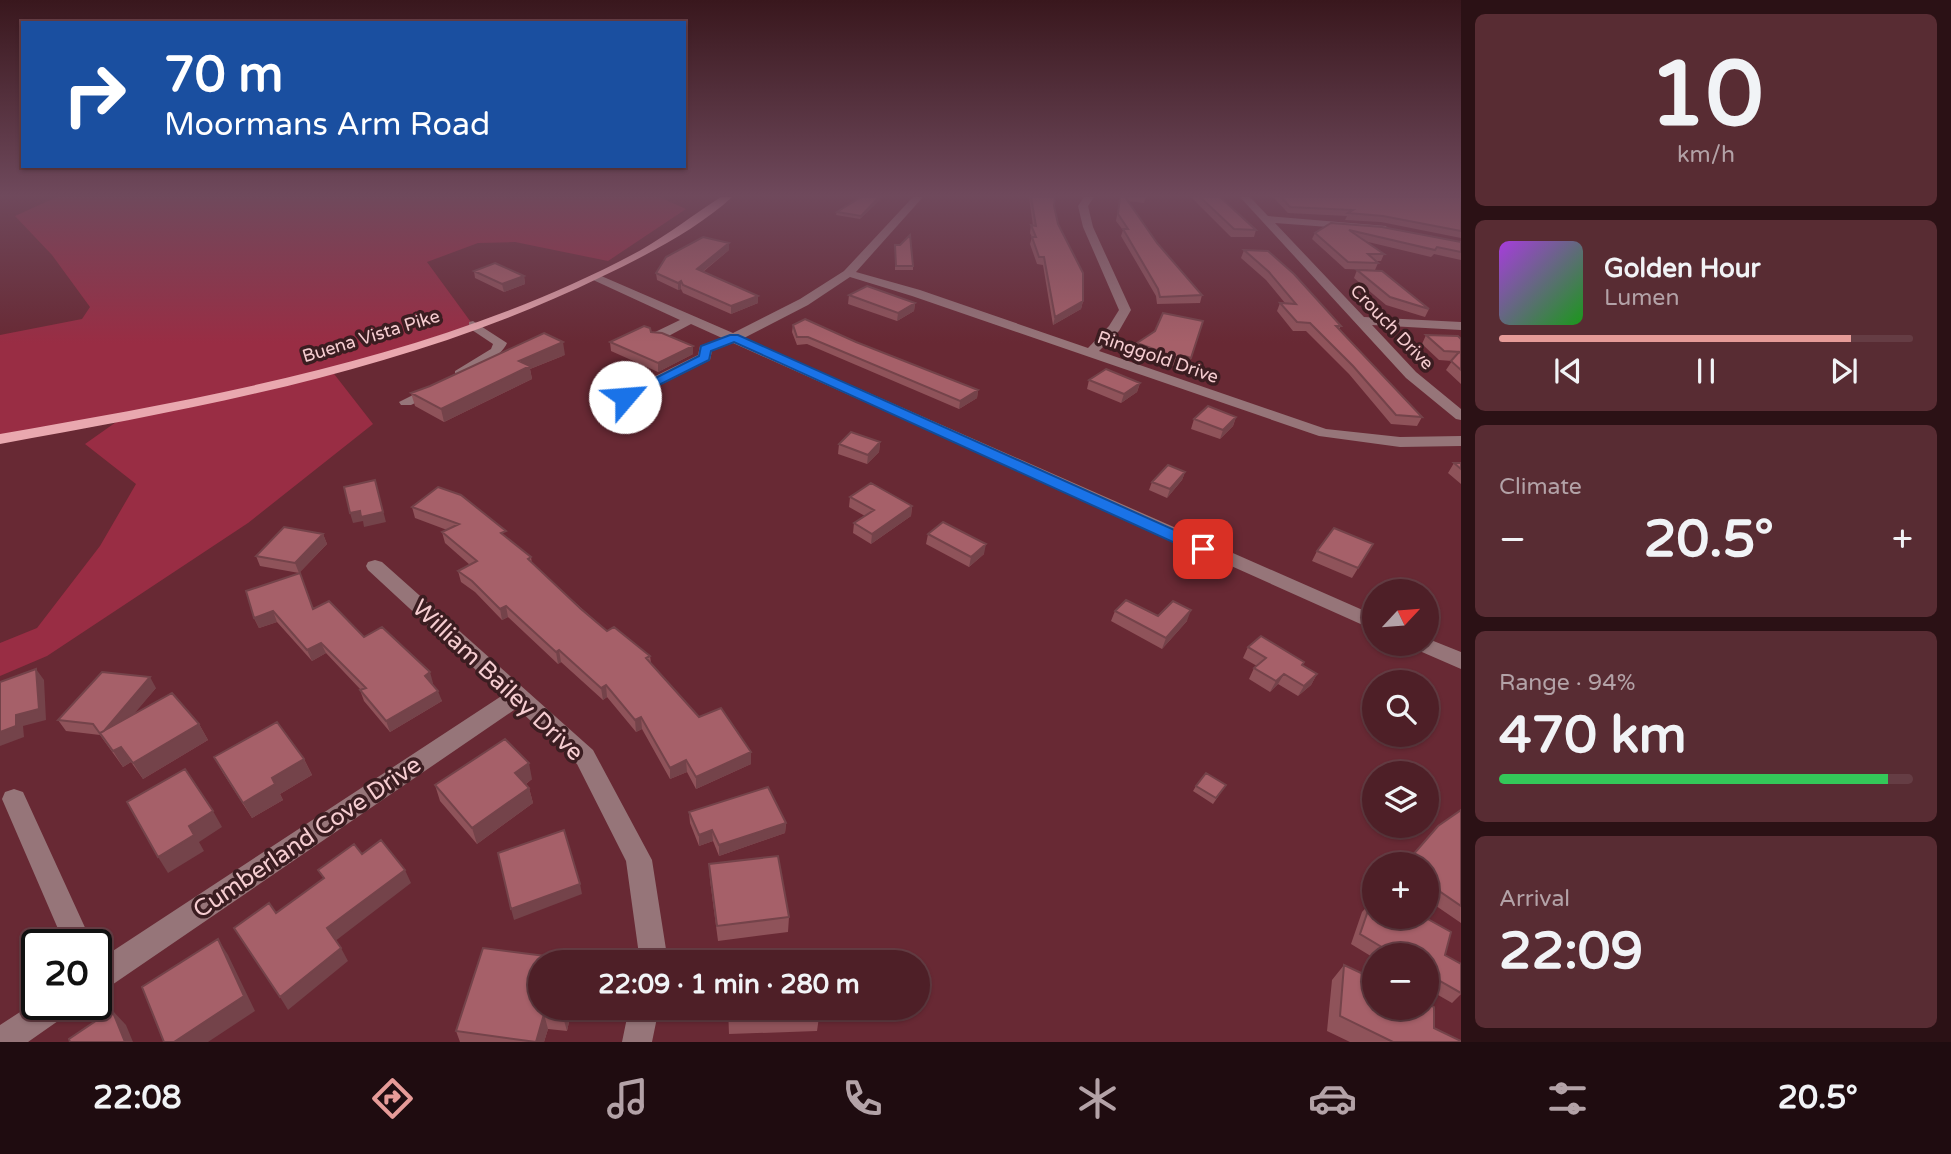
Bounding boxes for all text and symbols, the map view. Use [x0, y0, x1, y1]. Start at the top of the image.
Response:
text: 10 [1649, 40, 1763, 150]
text: 70 m [164, 46, 283, 105]
icon: right [49, 49, 140, 140]
text: Moormans Arm Road [164, 106, 490, 144]
text: km/h [1677, 141, 1735, 169]
text: Golden Hour [1604, 253, 1761, 284]
street label: Crouch Drive [1346, 280, 1438, 374]
text: Lumen [1604, 284, 1679, 312]
street label: Buena Vista Pike [300, 305, 442, 367]
street label: Ringgold Drive [1094, 326, 1222, 388]
icon: previous [1549, 352, 1587, 390]
icon: pause [1687, 352, 1725, 390]
icon: next [1825, 352, 1863, 390]
position arrow [588, 360, 662, 434]
text: Climate [1499, 473, 1582, 501]
text: 20.5° [1644, 508, 1774, 571]
text: − [1499, 517, 1526, 563]
text: + [1892, 517, 1913, 563]
pin [1173, 519, 1233, 579]
icon: arrive [1184, 530, 1222, 568]
north arrow [1362, 579, 1438, 656]
map controls [1362, 579, 1439, 1020]
street label: William Bailey Drive [406, 594, 589, 767]
text: Range · 94% [1499, 669, 1635, 697]
button: search [1362, 670, 1439, 747]
text: 470 km [1499, 704, 1687, 767]
street label: Cumberland Cove Drive [188, 750, 427, 925]
button: layers [1362, 761, 1439, 838]
button: + [1362, 852, 1439, 929]
text: Arrival [1499, 885, 1570, 913]
text: 22:09 [1499, 920, 1643, 983]
speed limit sign: 20 [21, 929, 112, 1020]
button: − [1362, 943, 1439, 1020]
text: 22:09 · 1 min · 280 m [598, 969, 860, 1000]
icon: directions [368, 1074, 417, 1123]
icon: music [603, 1074, 652, 1123]
icon: phone [838, 1074, 887, 1123]
icon: climate [1073, 1074, 1122, 1123]
icon: car [1308, 1074, 1357, 1123]
icon: filters [1543, 1074, 1592, 1123]
text: 22:08 [93, 1079, 182, 1117]
text: 20.5° [1778, 1079, 1858, 1117]

